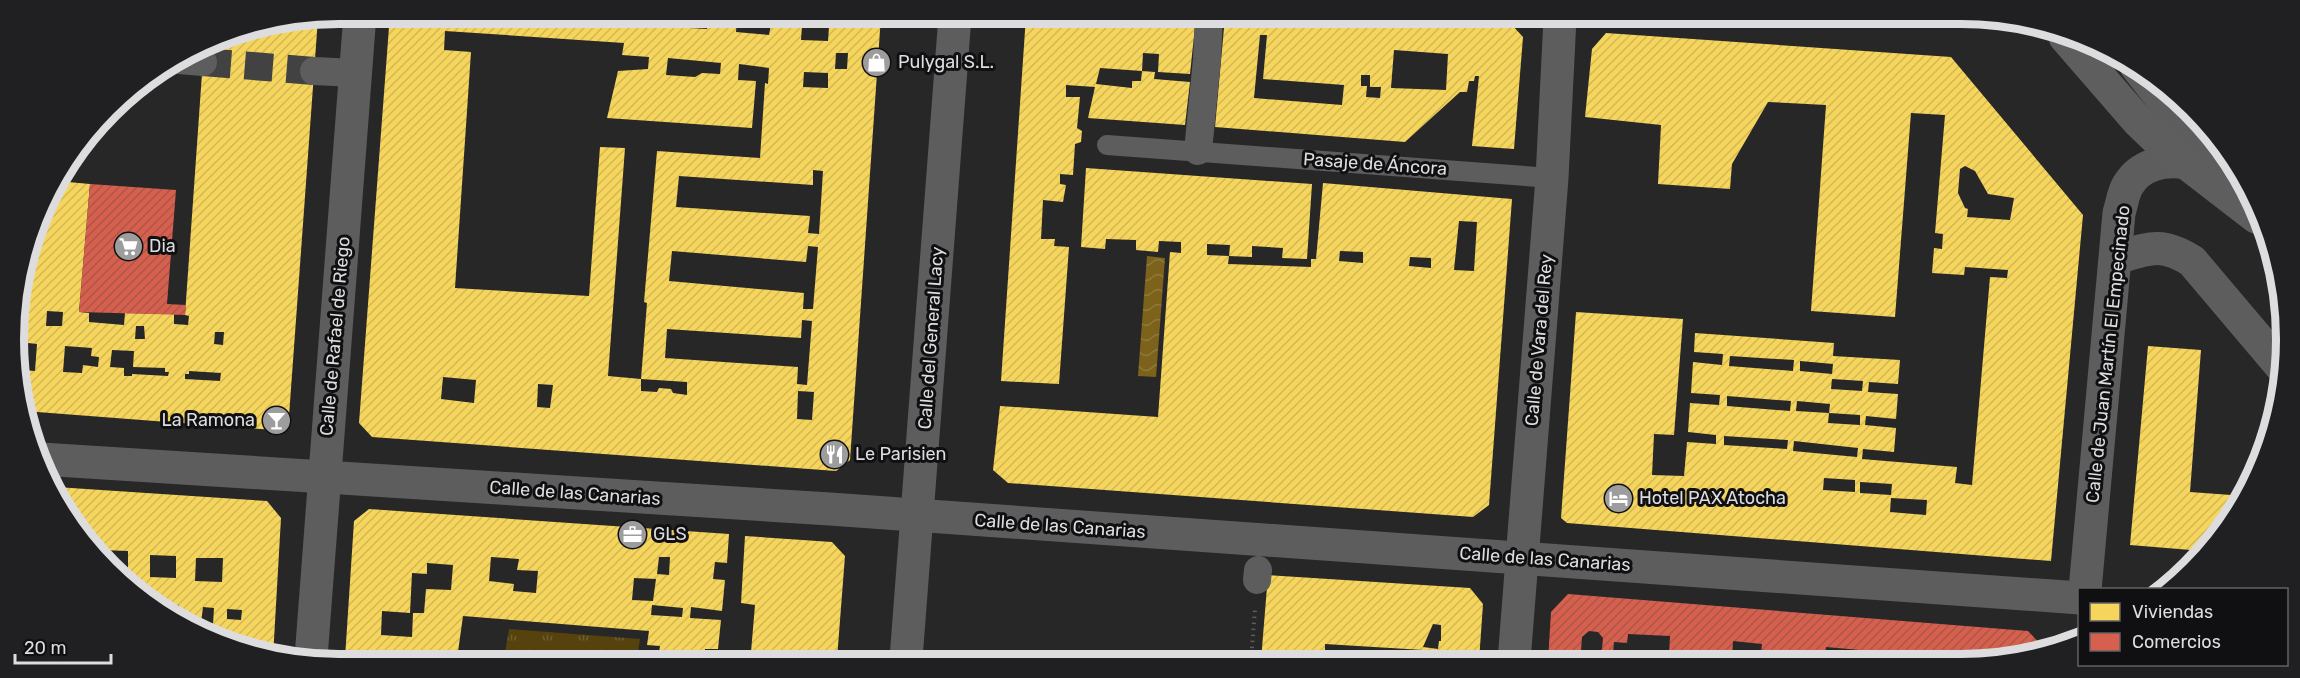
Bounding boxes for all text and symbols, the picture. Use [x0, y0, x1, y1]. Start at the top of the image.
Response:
shop icon: Pulygal S.L. [861, 46, 893, 78]
place label: Pulygal S.L. [898, 51, 994, 73]
street label: Pasaje de Áncora [1302, 148, 1448, 180]
street label: Calle de Juan Martín El Empecinado [2081, 204, 2135, 504]
supermarket icon: Dia [112, 230, 144, 262]
place label: Dia [149, 235, 176, 257]
street label: Calle de Rafael de Riego [315, 235, 355, 437]
street label: Calle del General Lacy [914, 246, 948, 430]
street label: Calle de Vara del Rey [1521, 253, 1557, 427]
bar icon: La Ramona [260, 404, 292, 436]
place label: La Ramona [162, 409, 255, 431]
restaurant icon: Le Parisien [818, 438, 850, 470]
place label: Le Parisien [855, 443, 946, 465]
street label: Calle de las Canarias [489, 476, 661, 510]
hotel icon: Hotel PAX Atocha [1602, 482, 1634, 514]
place label: Hotel PAX Atocha [1639, 487, 1786, 509]
street label: Calle de las Canarias [974, 509, 1146, 543]
office icon: GLS [616, 518, 648, 550]
place label: GLS [653, 523, 687, 545]
street label: Calle de las Canarias [1459, 542, 1631, 576]
legend [2078, 588, 2288, 666]
text: Viviendas [2132, 601, 2213, 623]
scale bar [15, 627, 111, 665]
text: Comercios [2132, 631, 2221, 653]
text: 20 m [24, 637, 66, 659]

